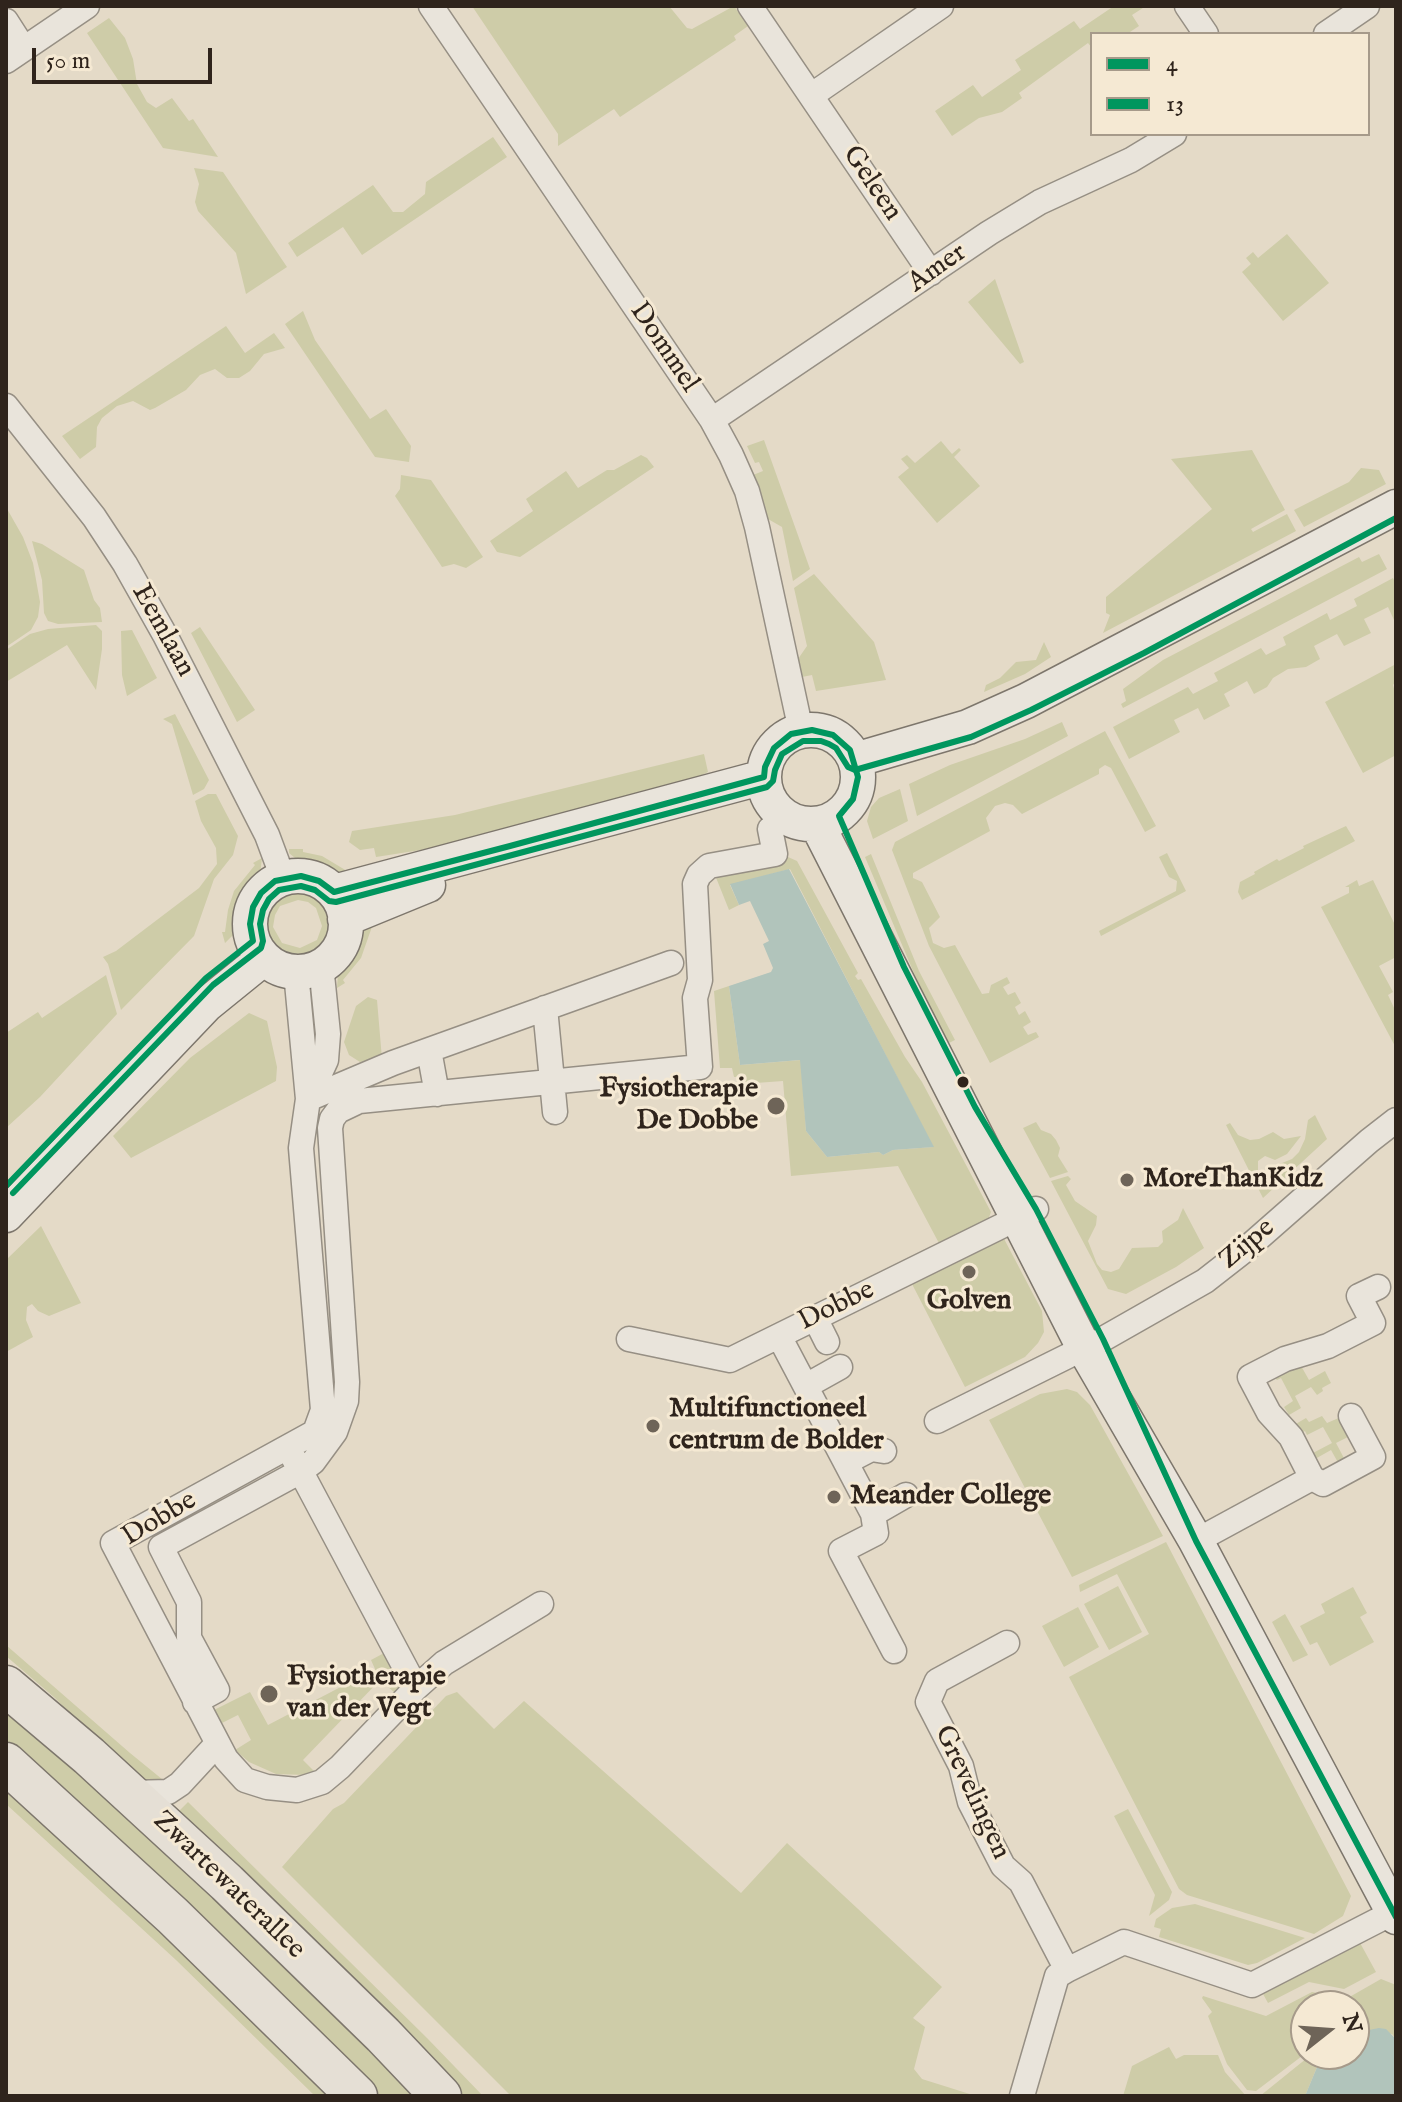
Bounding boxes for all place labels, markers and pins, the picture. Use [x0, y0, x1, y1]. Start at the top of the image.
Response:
place label: Fysiotherapie De Dobbe [599, 1073, 758, 1139]
unlabelled marker [955, 1074, 971, 1090]
marker: Fysiotherapie De Dobbe [765, 1095, 787, 1117]
place label: MoreThanKidz [1143, 1163, 1323, 1197]
marker: MoreThanKidz [1118, 1171, 1136, 1189]
marker: Golven [960, 1263, 978, 1281]
place label: Golven [927, 1285, 1011, 1319]
place label: Multifunctioneel centrum de Bolder [669, 1393, 884, 1459]
marker: Multifunctioneel centrum de Bolder [644, 1417, 662, 1435]
place label: Meander College [850, 1480, 1051, 1514]
marker: Meander College [825, 1488, 843, 1506]
place label: Fysiotherapie van der Vegt [287, 1661, 446, 1727]
marker: Fysiotherapie van der Vegt [258, 1683, 280, 1705]

